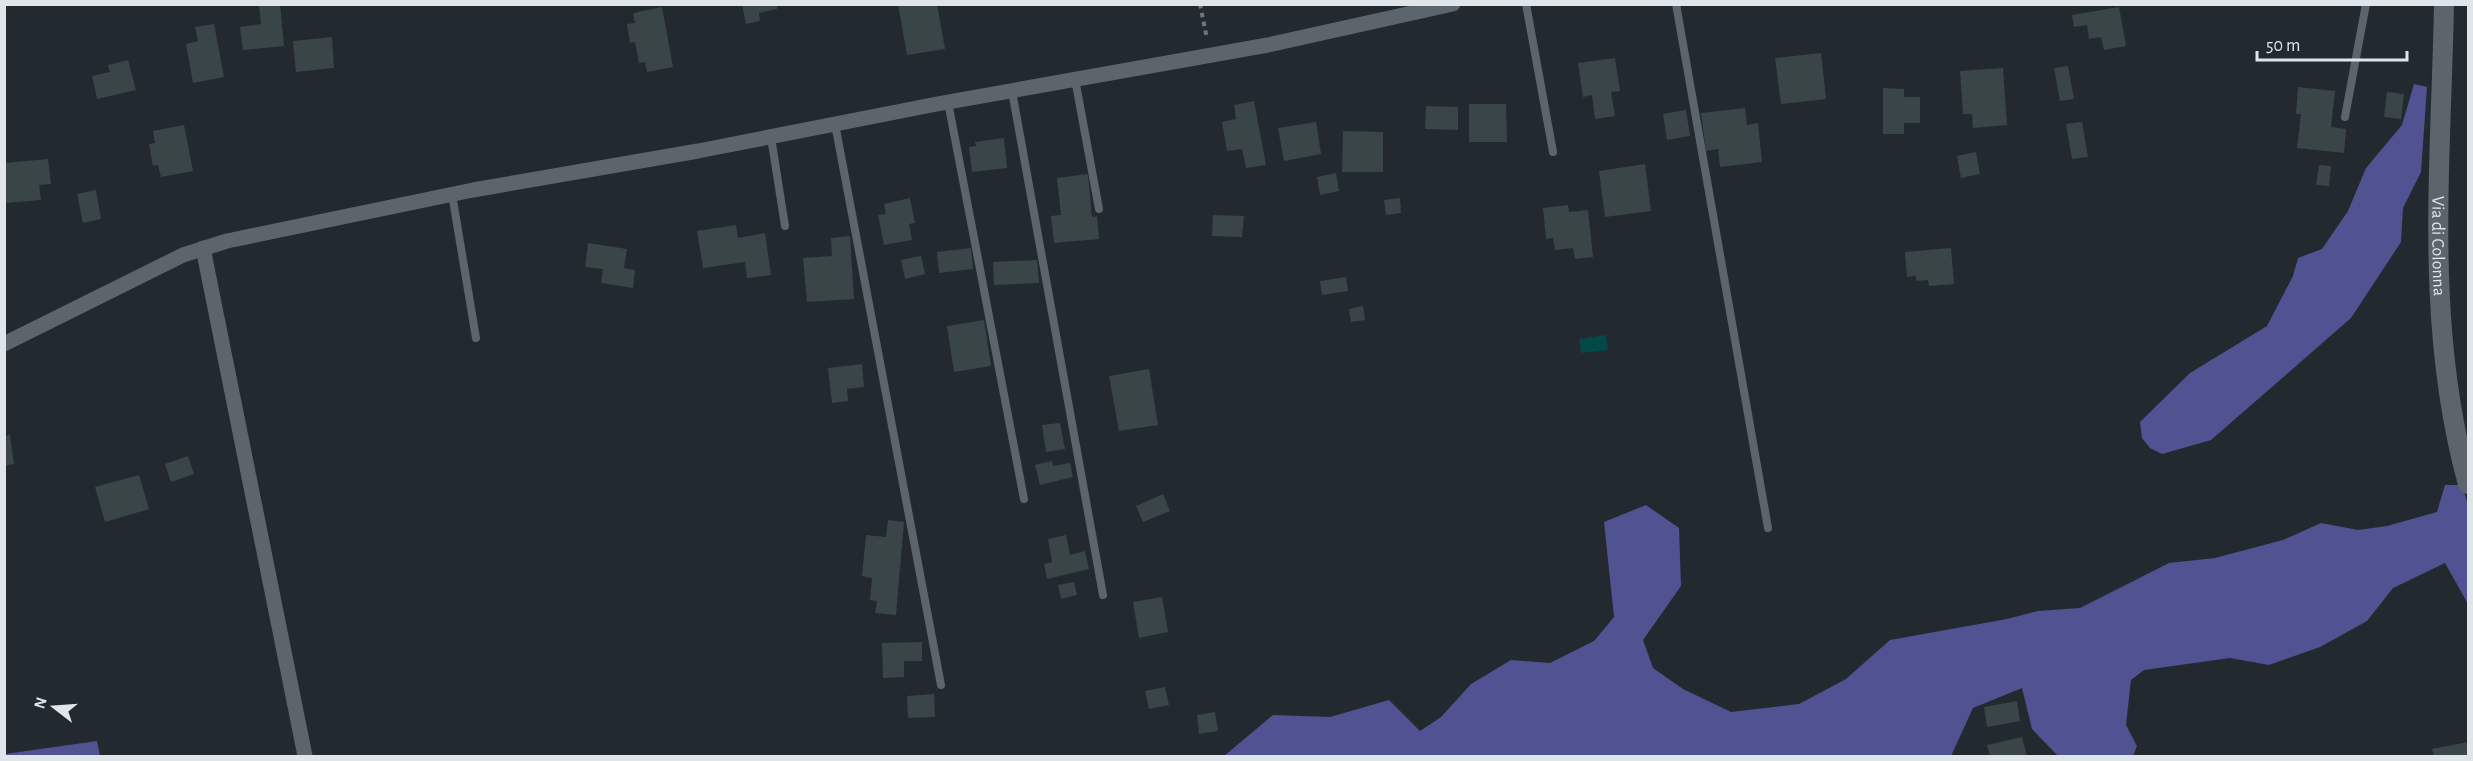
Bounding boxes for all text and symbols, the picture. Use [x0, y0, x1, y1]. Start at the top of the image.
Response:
scale bar [2257, 24, 2407, 62]
text: 50 m [2266, 37, 2300, 55]
street label: Via di Colonna [2428, 196, 2448, 296]
north arrow [24, 677, 84, 737]
text: N [31, 695, 50, 711]

